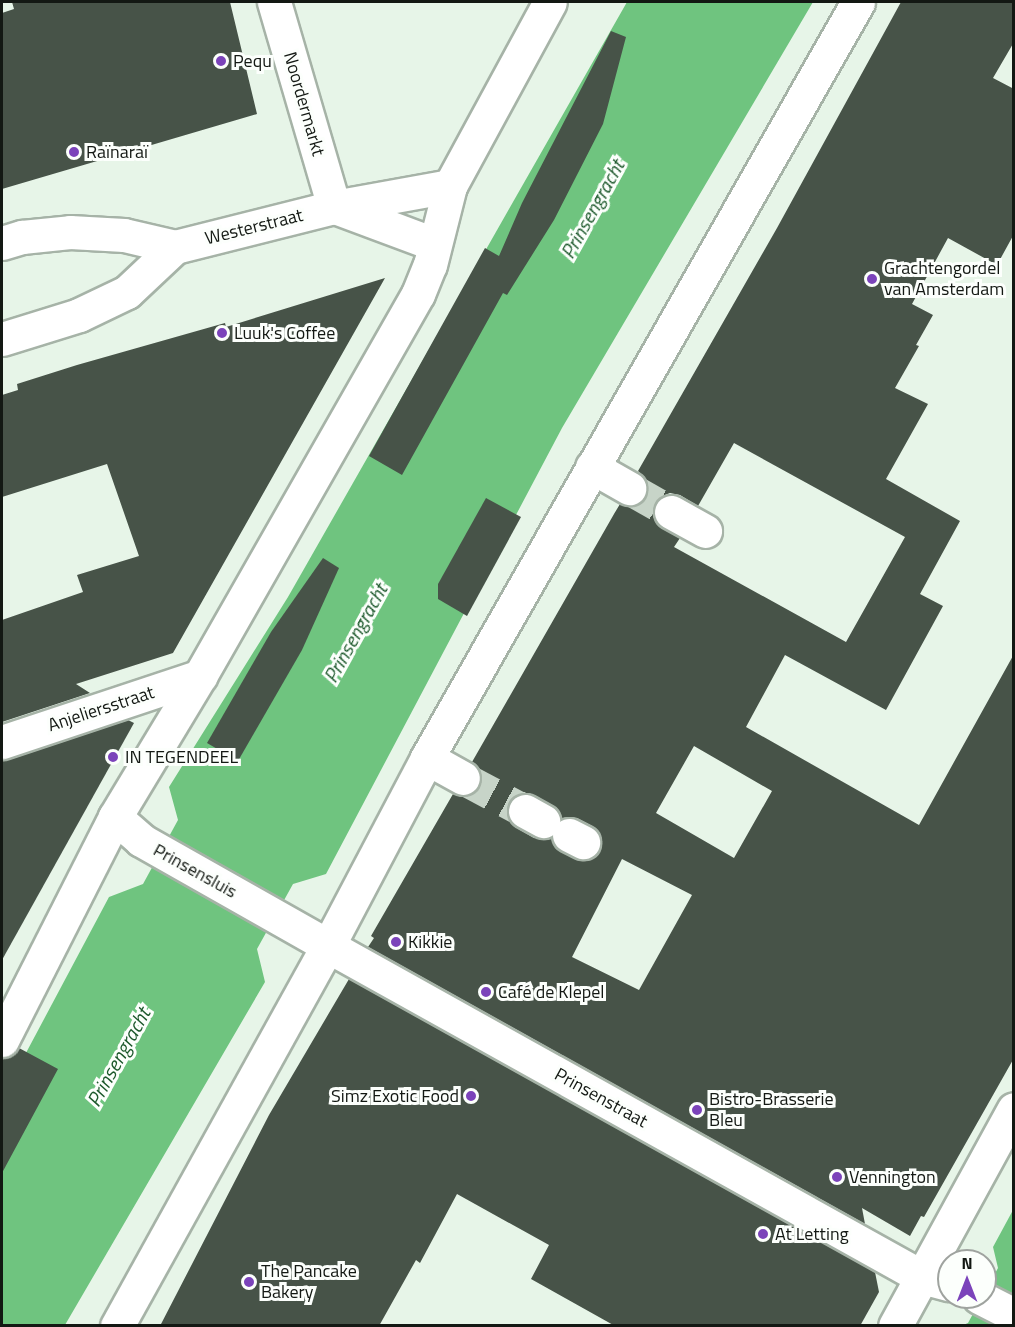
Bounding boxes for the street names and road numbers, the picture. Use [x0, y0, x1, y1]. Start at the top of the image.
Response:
street label: Noordermarkt [279, 50, 329, 158]
street label: Westerstraat [203, 204, 305, 250]
street label: Anjeliersstraat [45, 682, 157, 736]
street label: Prinsensluis [150, 839, 240, 903]
street label: Prinsenstraat [551, 1064, 651, 1132]

